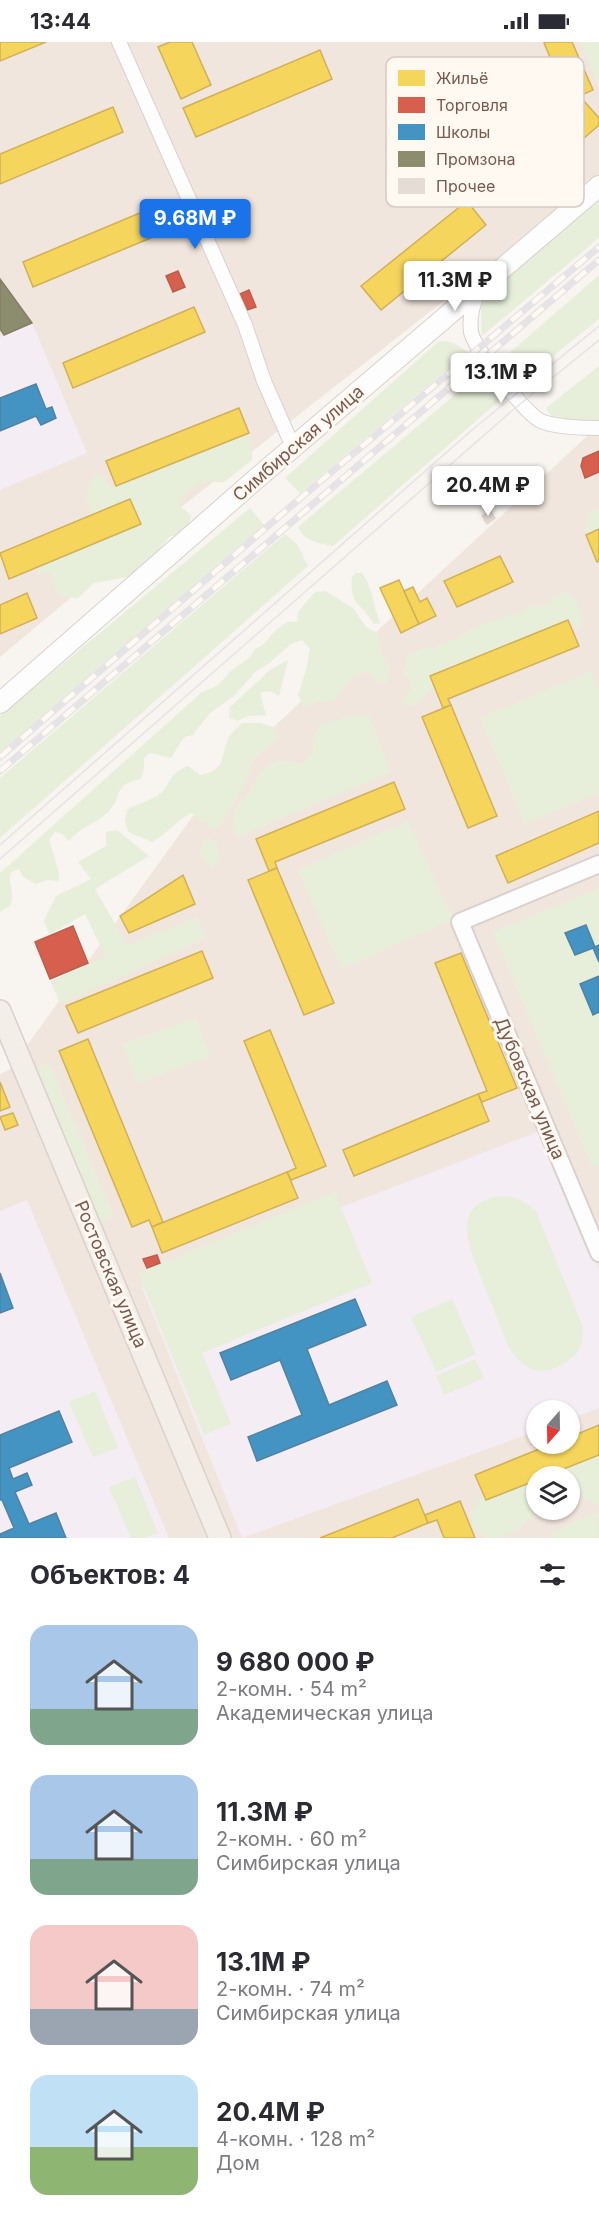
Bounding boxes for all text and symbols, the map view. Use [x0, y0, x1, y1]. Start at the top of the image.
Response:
text: 13:44 [30, 8, 91, 34]
legend [386, 57, 584, 207]
text: Жильё [436, 68, 488, 88]
text: Торговля [436, 95, 508, 115]
text: Школы [436, 122, 490, 142]
text: Промзона [436, 149, 516, 169]
text: Прочее [436, 176, 495, 196]
pin: 9.68M ₽ [140, 199, 250, 250]
text: 9.68M ₽ [154, 206, 236, 230]
pin: 11.3M ₽ [400, 261, 510, 312]
text: 11.3M ₽ [418, 268, 492, 292]
pin: 13.1M ₽ [446, 353, 556, 404]
text: 13.1M ₽ [465, 360, 537, 384]
street label: Симбирская улица [228, 381, 368, 505]
pin: 20.4M ₽ [433, 466, 543, 517]
text: 20.4M ₽ [446, 473, 530, 497]
street label: Дубовская улица [490, 1014, 570, 1162]
street label: Ростовская улица [70, 1197, 152, 1351]
north arrow [526, 1400, 580, 1454]
map controls [526, 1400, 580, 1520]
button: layers [526, 1466, 580, 1520]
icon: filters [536, 1558, 569, 1591]
text: Объектов: 4 [30, 1559, 190, 1590]
text: 9 680 000 ₽ [216, 1646, 375, 1677]
icon: home [78, 1649, 150, 1721]
text: 2-комн. · 54 m² [216, 1677, 367, 1701]
text: Академическая улица [216, 1701, 434, 1725]
text: 11.3M ₽ [216, 1796, 313, 1827]
icon: home [78, 1799, 150, 1871]
text: 2-комн. · 60 m² [216, 1827, 367, 1851]
text: Симбирская улица [216, 1851, 401, 1875]
text: 13.1M ₽ [216, 1946, 311, 1977]
icon: home [78, 1949, 150, 2021]
text: 2-комн. · 74 m² [216, 1977, 365, 2001]
text: Симбирская улица [216, 2001, 401, 2025]
text: 20.4M ₽ [216, 2096, 325, 2127]
icon: home [78, 2099, 150, 2171]
text: 4-комн. · 128 m² [216, 2127, 375, 2151]
text: Дом [216, 2151, 260, 2175]

